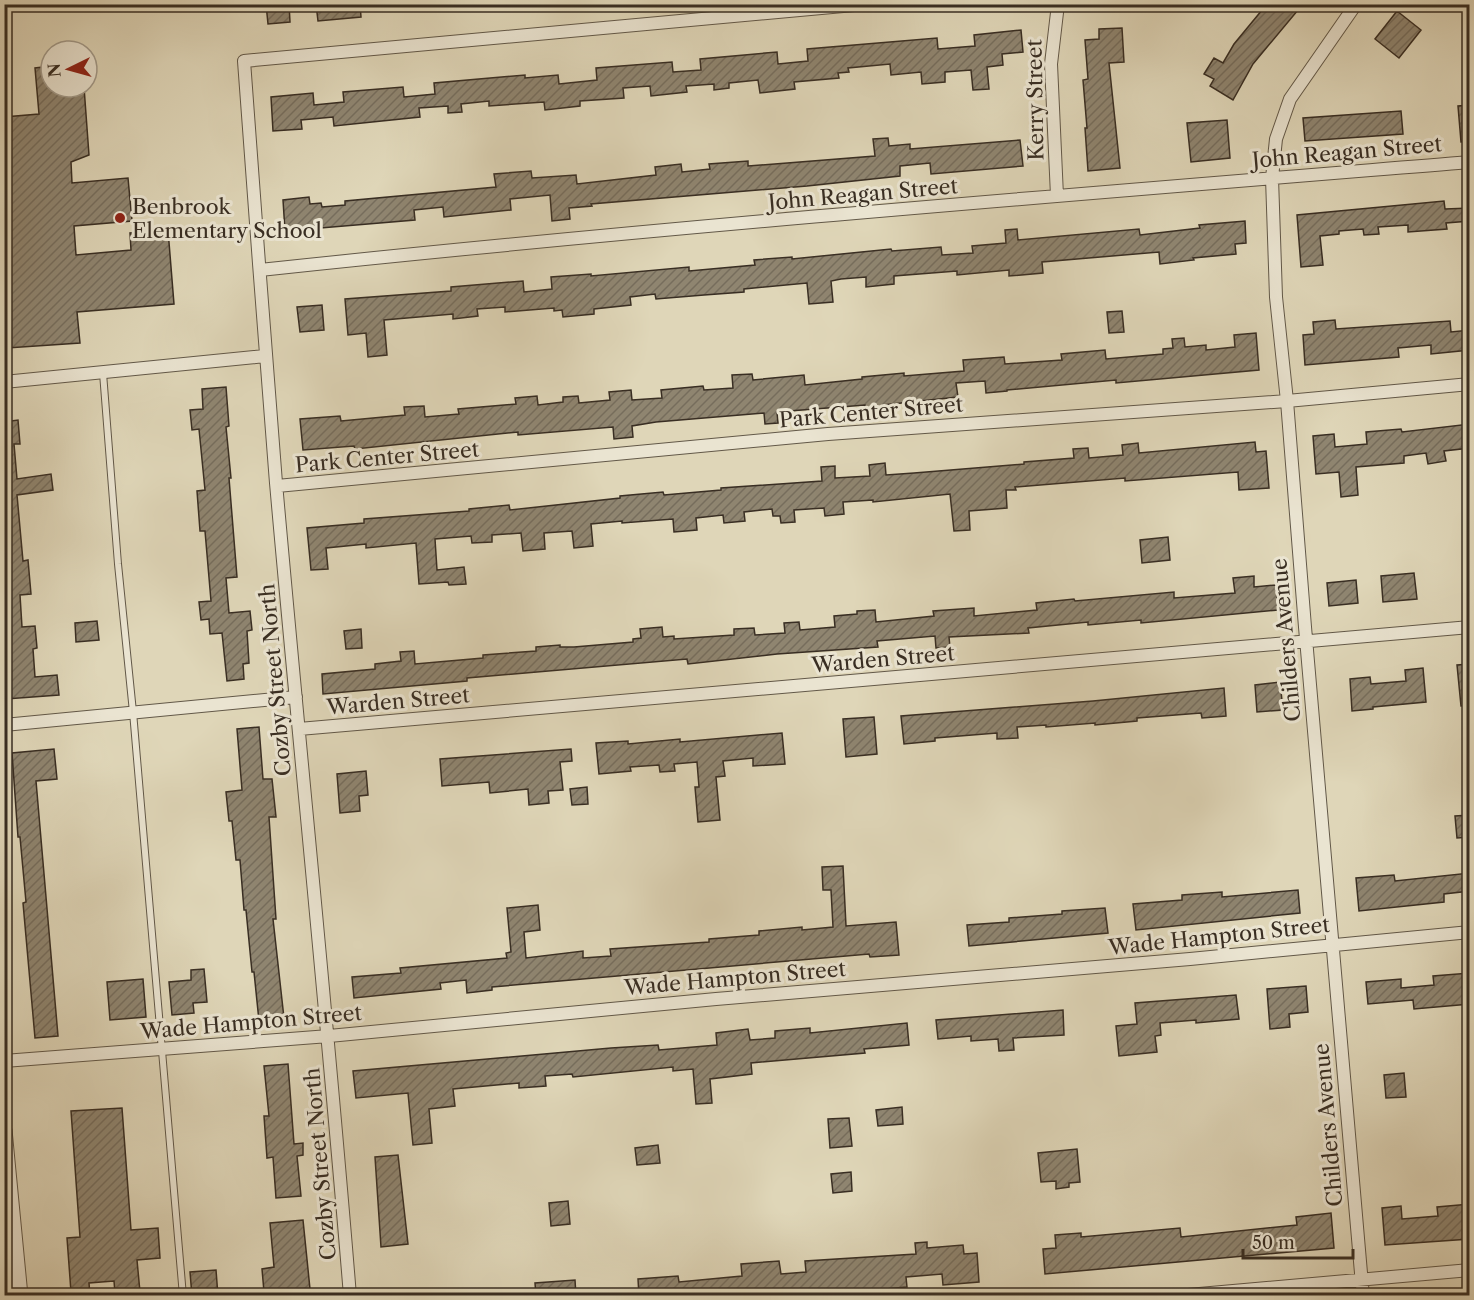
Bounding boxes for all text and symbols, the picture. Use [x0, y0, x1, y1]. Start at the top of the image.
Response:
north arrow [39, 39, 99, 99]
street label: Kerry Street [1021, 39, 1049, 161]
text: N [43, 62, 65, 78]
street label: John Reagan Street [1248, 131, 1443, 173]
street label: John Reagan Street [764, 173, 959, 215]
place label: Benbrook Elementary School [132, 194, 322, 243]
marker: Benbrook Elementary School [113, 211, 127, 225]
street label: Park Center Street [778, 391, 965, 432]
street label: Park Center Street [294, 436, 481, 477]
street label: Childers Avenue [1266, 557, 1306, 723]
street label: Cozby Street North [254, 583, 296, 777]
street label: Warden Street [809, 640, 956, 678]
street label: Warden Street [324, 682, 471, 720]
street label: Wade Hampton Street [1106, 912, 1331, 960]
street label: Wade Hampton Street [622, 956, 847, 1000]
street label: Wade Hampton Street [138, 1000, 363, 1044]
street label: Childers Avenue [1308, 1042, 1348, 1208]
street label: Cozby Street North [299, 1067, 341, 1261]
scale bar [1243, 1222, 1352, 1260]
text: 50 m [1252, 1232, 1295, 1254]

